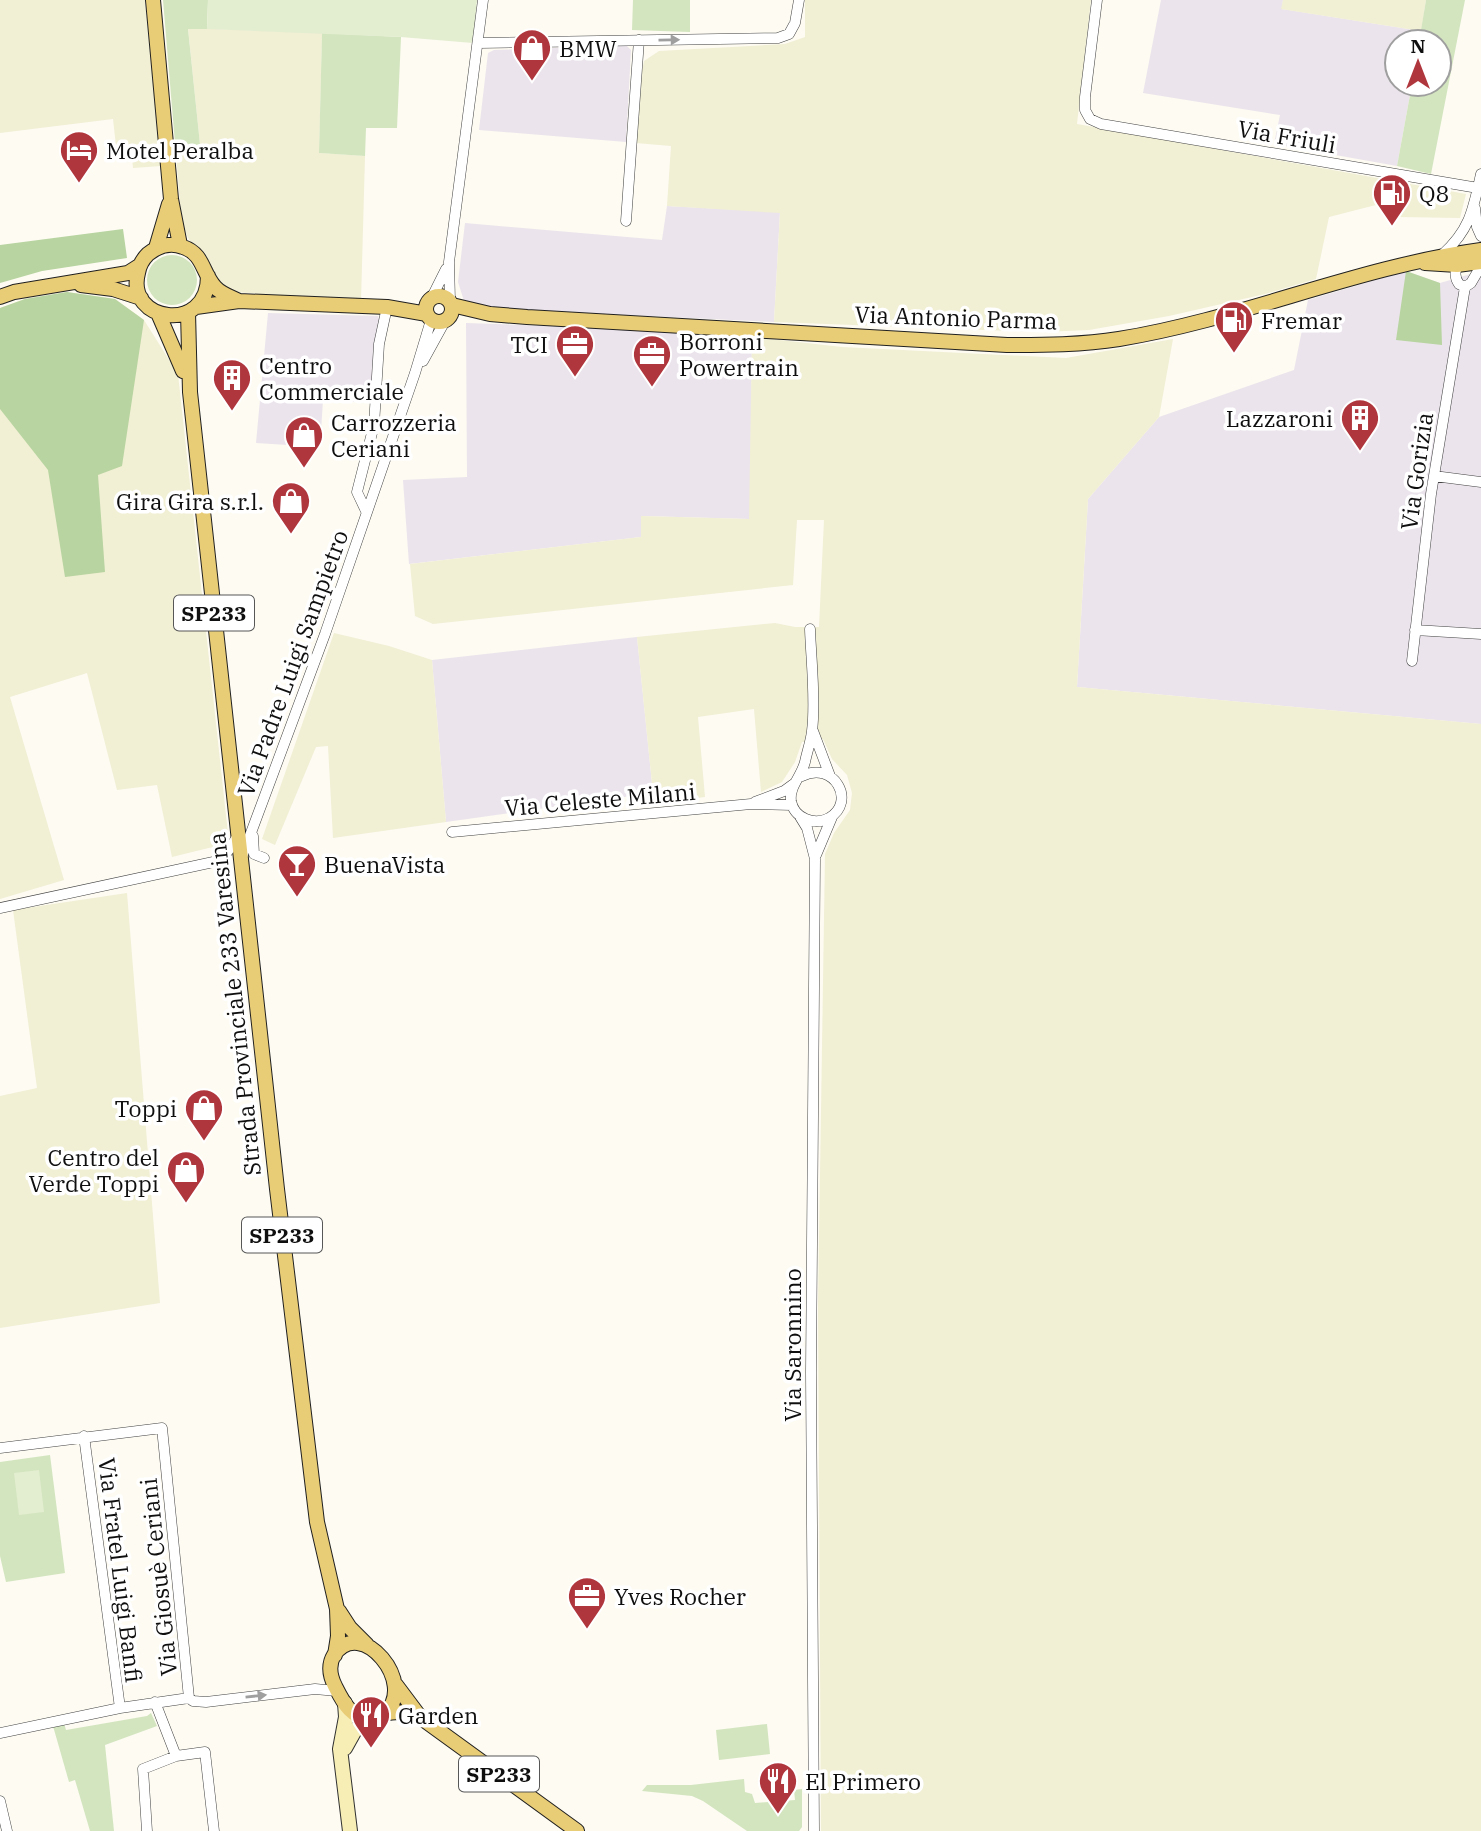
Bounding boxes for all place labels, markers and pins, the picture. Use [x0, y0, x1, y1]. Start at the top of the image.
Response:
shop icon: BMW [511, 27, 553, 82]
place label: BMW [559, 33, 617, 63]
hotel icon: Motel Peralba [58, 129, 100, 184]
place label: Motel Peralba [106, 135, 254, 165]
fuel station icon: Q8 [1371, 172, 1413, 227]
place label: Q8 [1419, 178, 1449, 208]
fuel station icon: Fremar [1213, 299, 1255, 354]
place label: Fremar [1261, 305, 1342, 335]
office icon: TCI [554, 323, 596, 378]
place label: Borroni Powertrain [679, 326, 799, 382]
place label: TCI [510, 329, 548, 359]
office icon: Borroni Powertrain [631, 333, 673, 388]
place label: Centro Commerciale [259, 350, 404, 406]
building icon: Centro Commerciale [211, 357, 253, 412]
building icon: Lazzaroni [1339, 397, 1381, 452]
place label: Lazzaroni [1226, 403, 1333, 433]
place label: Carrozzeria Ceriani [331, 407, 457, 463]
shop icon: Carrozzeria Ceriani [283, 414, 325, 469]
shop icon: Gira Gira s.r.l. [270, 480, 312, 535]
place label: Gira Gira s.r.l. [116, 486, 264, 516]
bar icon: BuenaVista [276, 843, 318, 898]
place label: BuenaVista [324, 849, 445, 879]
shop icon: Toppi [183, 1087, 225, 1142]
place label: Toppi [115, 1093, 177, 1123]
place label: Centro del Verde Toppi [28, 1142, 159, 1198]
shop icon: Centro del Verde Toppi [165, 1149, 207, 1204]
office icon: Yves Rocher [566, 1575, 608, 1630]
place label: Yves Rocher [614, 1581, 746, 1611]
restaurant icon: Garden [350, 1694, 392, 1749]
place label: Garden [398, 1700, 479, 1730]
restaurant icon: El Primero [757, 1760, 799, 1815]
place label: El Primero [805, 1766, 921, 1796]

